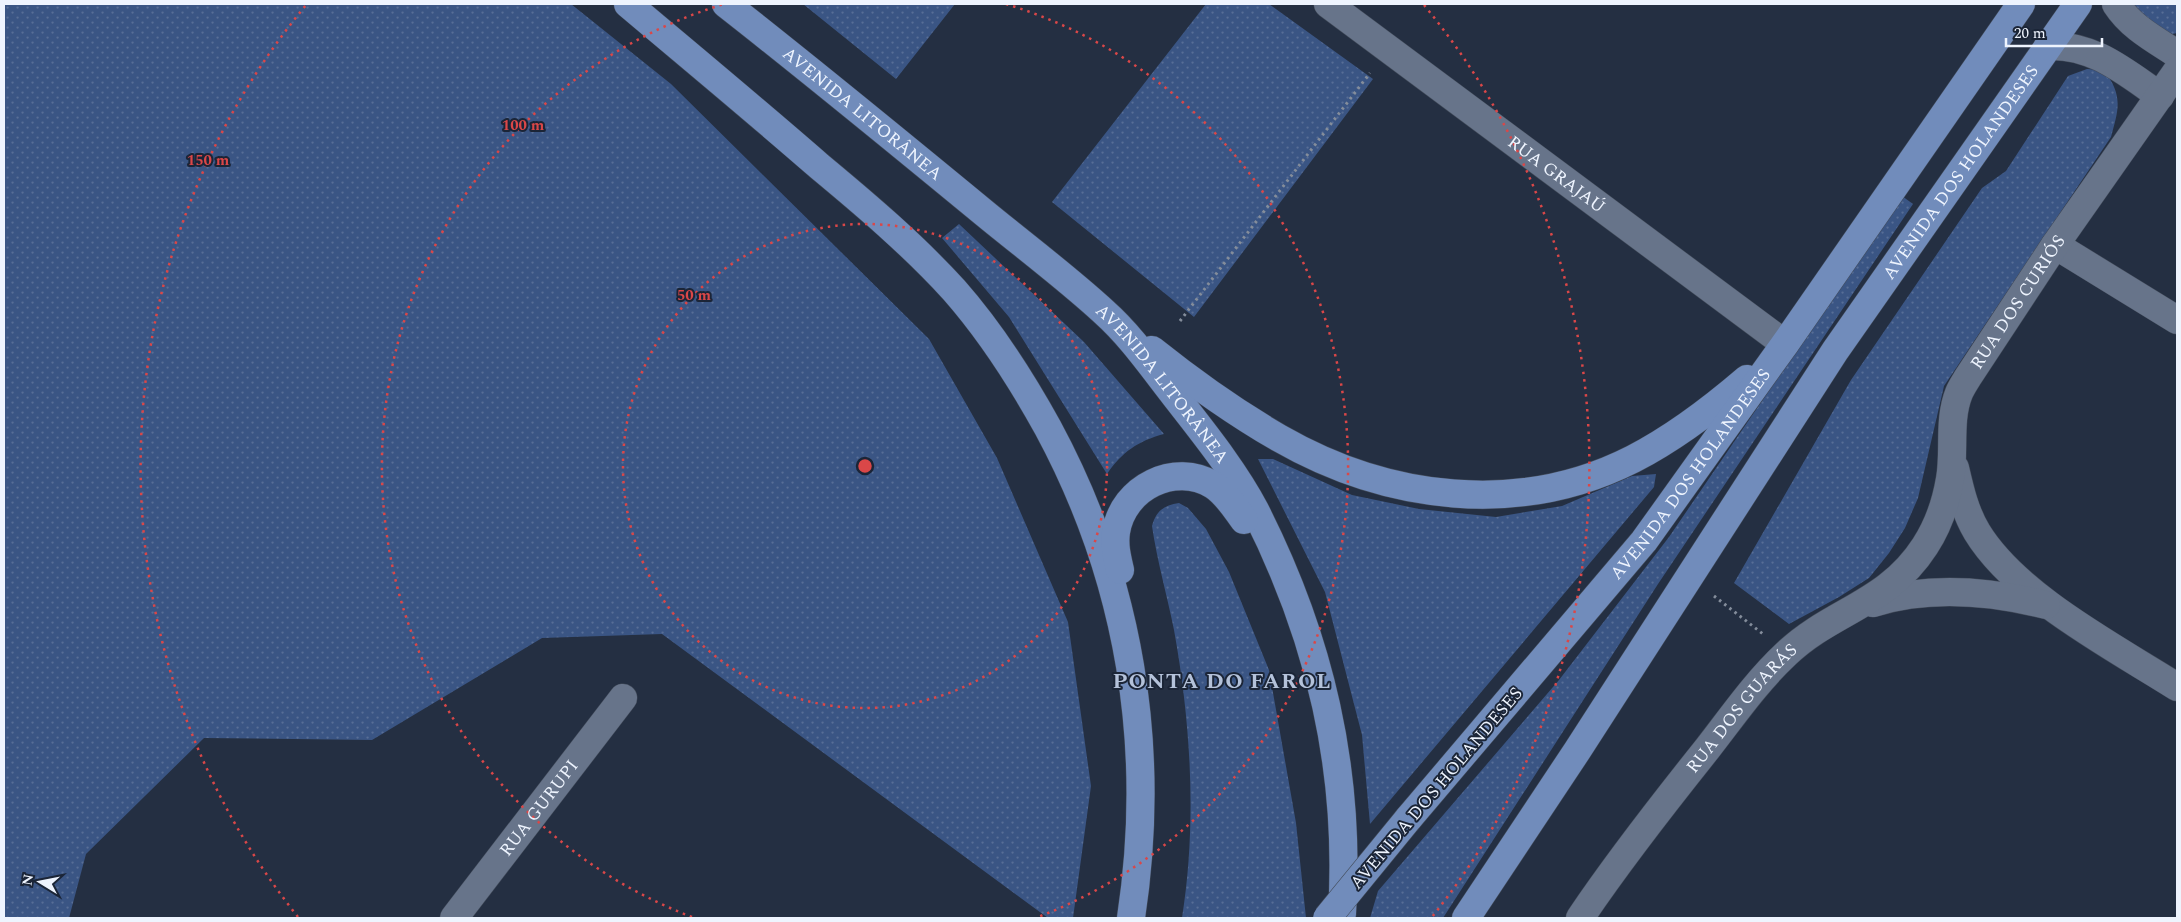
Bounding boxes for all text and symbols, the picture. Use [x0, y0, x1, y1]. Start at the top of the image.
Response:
scale bar [2006, 15, 2102, 47]
text: 20 m [2014, 22, 2046, 45]
street label: AVENIDA LITORÂNEA [776, 41, 948, 187]
street label: AVENIDA DOS HOLANDESES [1876, 59, 2045, 285]
text: 100 m [502, 114, 545, 137]
street label: RUA GRAJAÚ [1502, 129, 1611, 220]
text: 150 m [187, 149, 230, 172]
street label: RUA DOS CURIÓS [1964, 229, 2072, 375]
text: 50 m [677, 284, 712, 307]
street label: AVENIDA LITORÂNEA [1089, 297, 1235, 469]
street label: AVENIDA DOS HOLANDESES [1604, 363, 1778, 586]
centre of rings [856, 457, 874, 475]
street label: RUA DOS GUARÁS [1680, 637, 1803, 779]
district label: PONTA DO FAROL [1112, 665, 1332, 698]
street label: AVENIDA DOS HOLANDESES [1343, 681, 1529, 895]
street label: RUA GURUPI [493, 754, 585, 862]
north arrow [15, 857, 65, 907]
text: N [16, 872, 39, 887]

